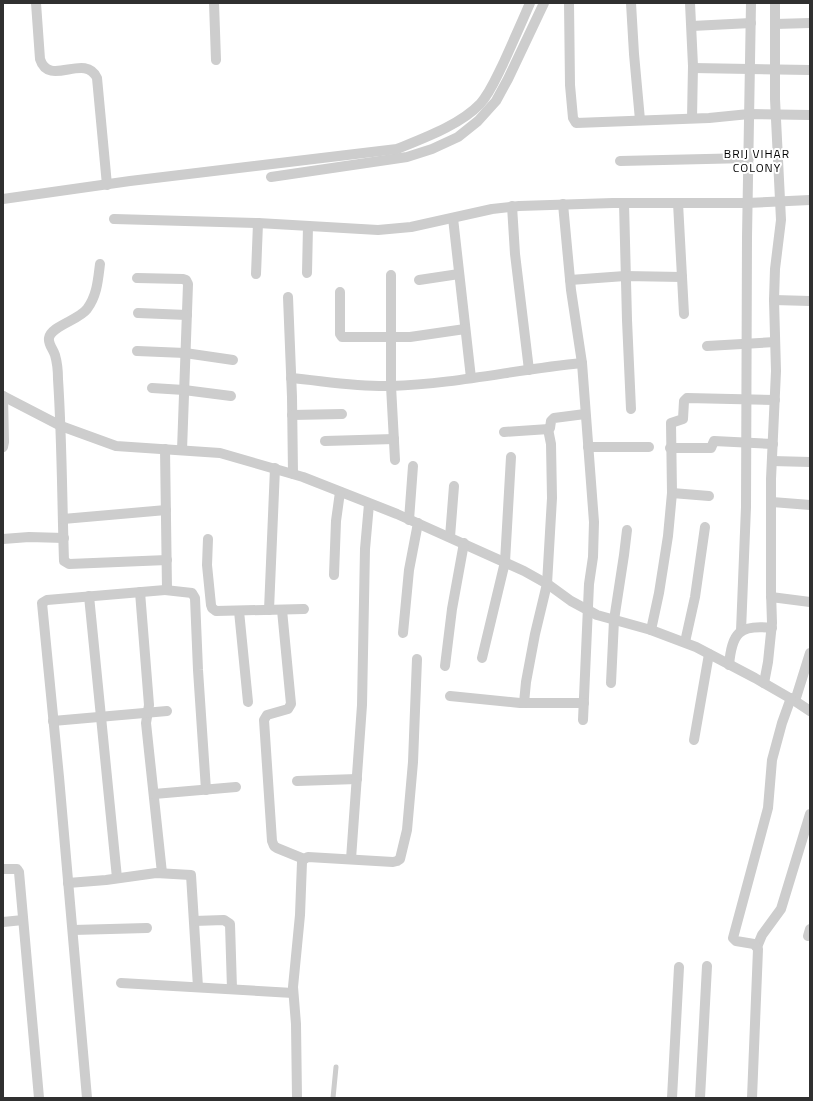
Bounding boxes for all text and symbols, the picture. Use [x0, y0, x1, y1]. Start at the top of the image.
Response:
district label: BRIJ VIHAR COLONY [724, 144, 790, 177]

